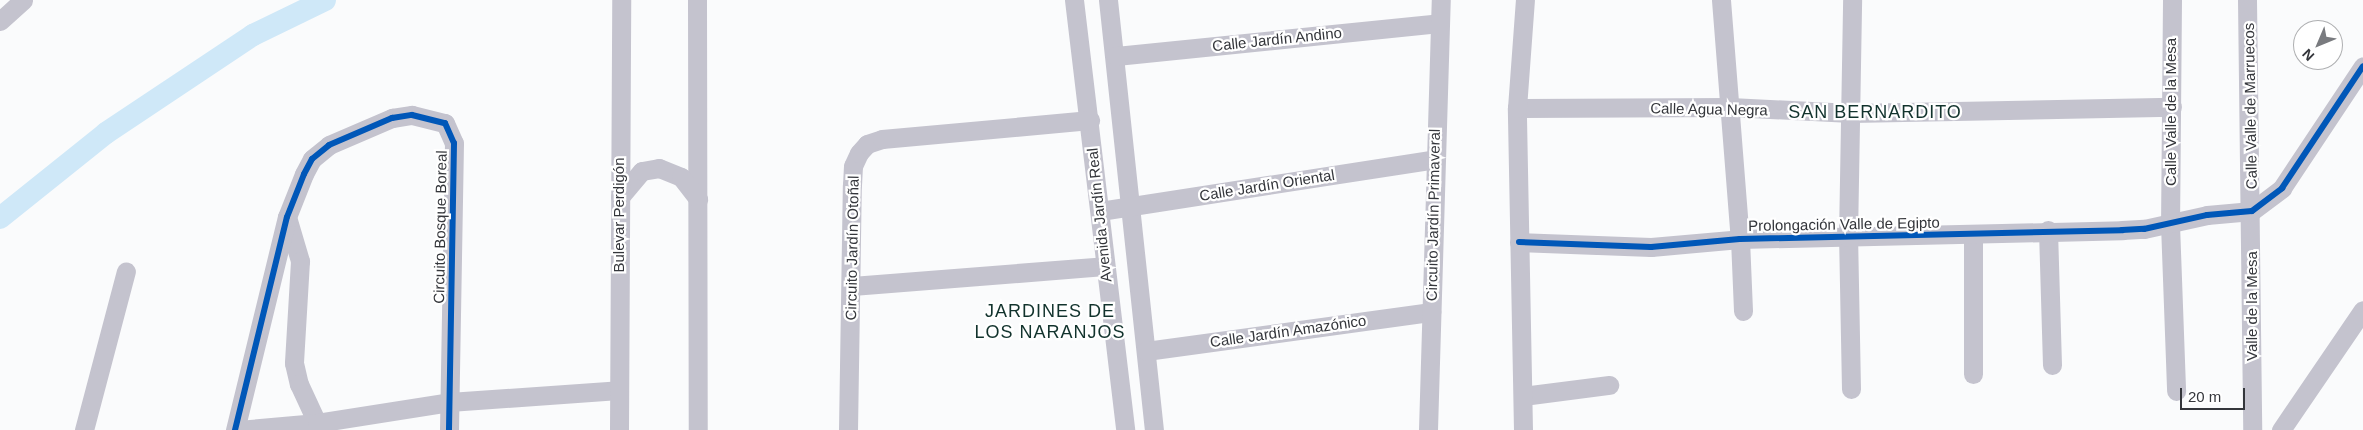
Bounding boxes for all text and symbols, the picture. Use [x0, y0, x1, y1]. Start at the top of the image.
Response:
north arrow [2293, 20, 2343, 70]
street label: Calle Jardín Andino [1211, 23, 1343, 55]
street label: Calle Valle de Marruecos [2240, 23, 2260, 189]
street label: Calle Valle de la Mesa [2162, 38, 2180, 186]
text: N [2299, 46, 2317, 64]
street label: Calle Agua Negra [1650, 99, 1768, 119]
district label: SAN BERNARDITO [1786, 101, 1964, 123]
street label: Circuito Jardín Primaveral [1422, 129, 1444, 301]
street label: Avenida Jardín Real [1083, 147, 1115, 283]
street label: Circuito Bosque Boreal [430, 150, 450, 304]
street label: Bulevar Perdigón [610, 157, 628, 273]
street label: Calle Jardín Oriental [1198, 165, 1336, 205]
street label: Circuito Jardín Otoñal [842, 175, 862, 321]
street label: Prolongación Valle de Egipto [1748, 213, 1940, 235]
street label: Valle de la Mesa [2243, 251, 2261, 361]
district label: JARDINES DE LOS NARANJOS [973, 301, 1127, 344]
street label: Calle Jardín Amazónico [1208, 311, 1368, 351]
scale bar [2183, 378, 2248, 410]
text: 20 m [2188, 388, 2221, 405]

